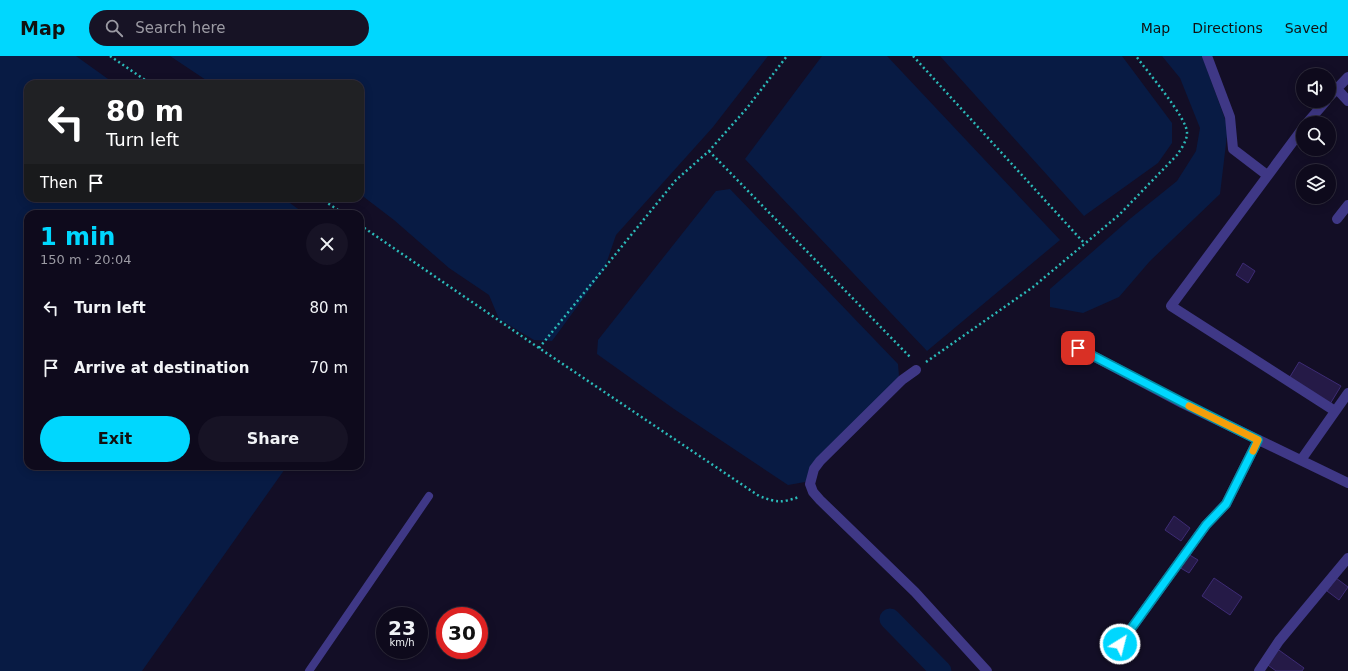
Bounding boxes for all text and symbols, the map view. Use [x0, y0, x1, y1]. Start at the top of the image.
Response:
search box [89, 10, 369, 46]
text: Map [20, 17, 65, 39]
icon: search [103, 17, 125, 39]
text: Search here [135, 19, 225, 37]
text: Map [1141, 20, 1170, 36]
text: Directions [1192, 20, 1263, 36]
text: Saved [1285, 20, 1328, 36]
map controls [1296, 68, 1336, 204]
button: sound [1296, 68, 1336, 108]
text: 80 m [106, 95, 184, 128]
icon: left [40, 96, 92, 148]
button: search [1296, 116, 1336, 156]
text: Turn left [106, 129, 179, 150]
button: layers [1296, 164, 1336, 204]
icon: arrive [85, 172, 107, 194]
text: Then [40, 174, 77, 192]
text: 1 min [40, 223, 115, 251]
button: close [306, 223, 348, 265]
text: 150 m · 20:04 [40, 252, 131, 267]
icon: left [40, 297, 62, 319]
text: Turn left [74, 299, 146, 317]
text: 80 m [310, 299, 348, 317]
pin [1061, 331, 1095, 365]
icon: arrive [1067, 337, 1089, 359]
icon: arrive [40, 357, 62, 379]
text: Arrive at destination [74, 359, 249, 377]
text: 70 m [310, 359, 348, 377]
button: Exit [40, 416, 190, 462]
button: Share [198, 416, 348, 462]
speed limit sign: 30 [436, 607, 488, 659]
text: 23 [388, 616, 416, 640]
position arrow [1099, 623, 1141, 665]
text: km/h [389, 637, 415, 648]

